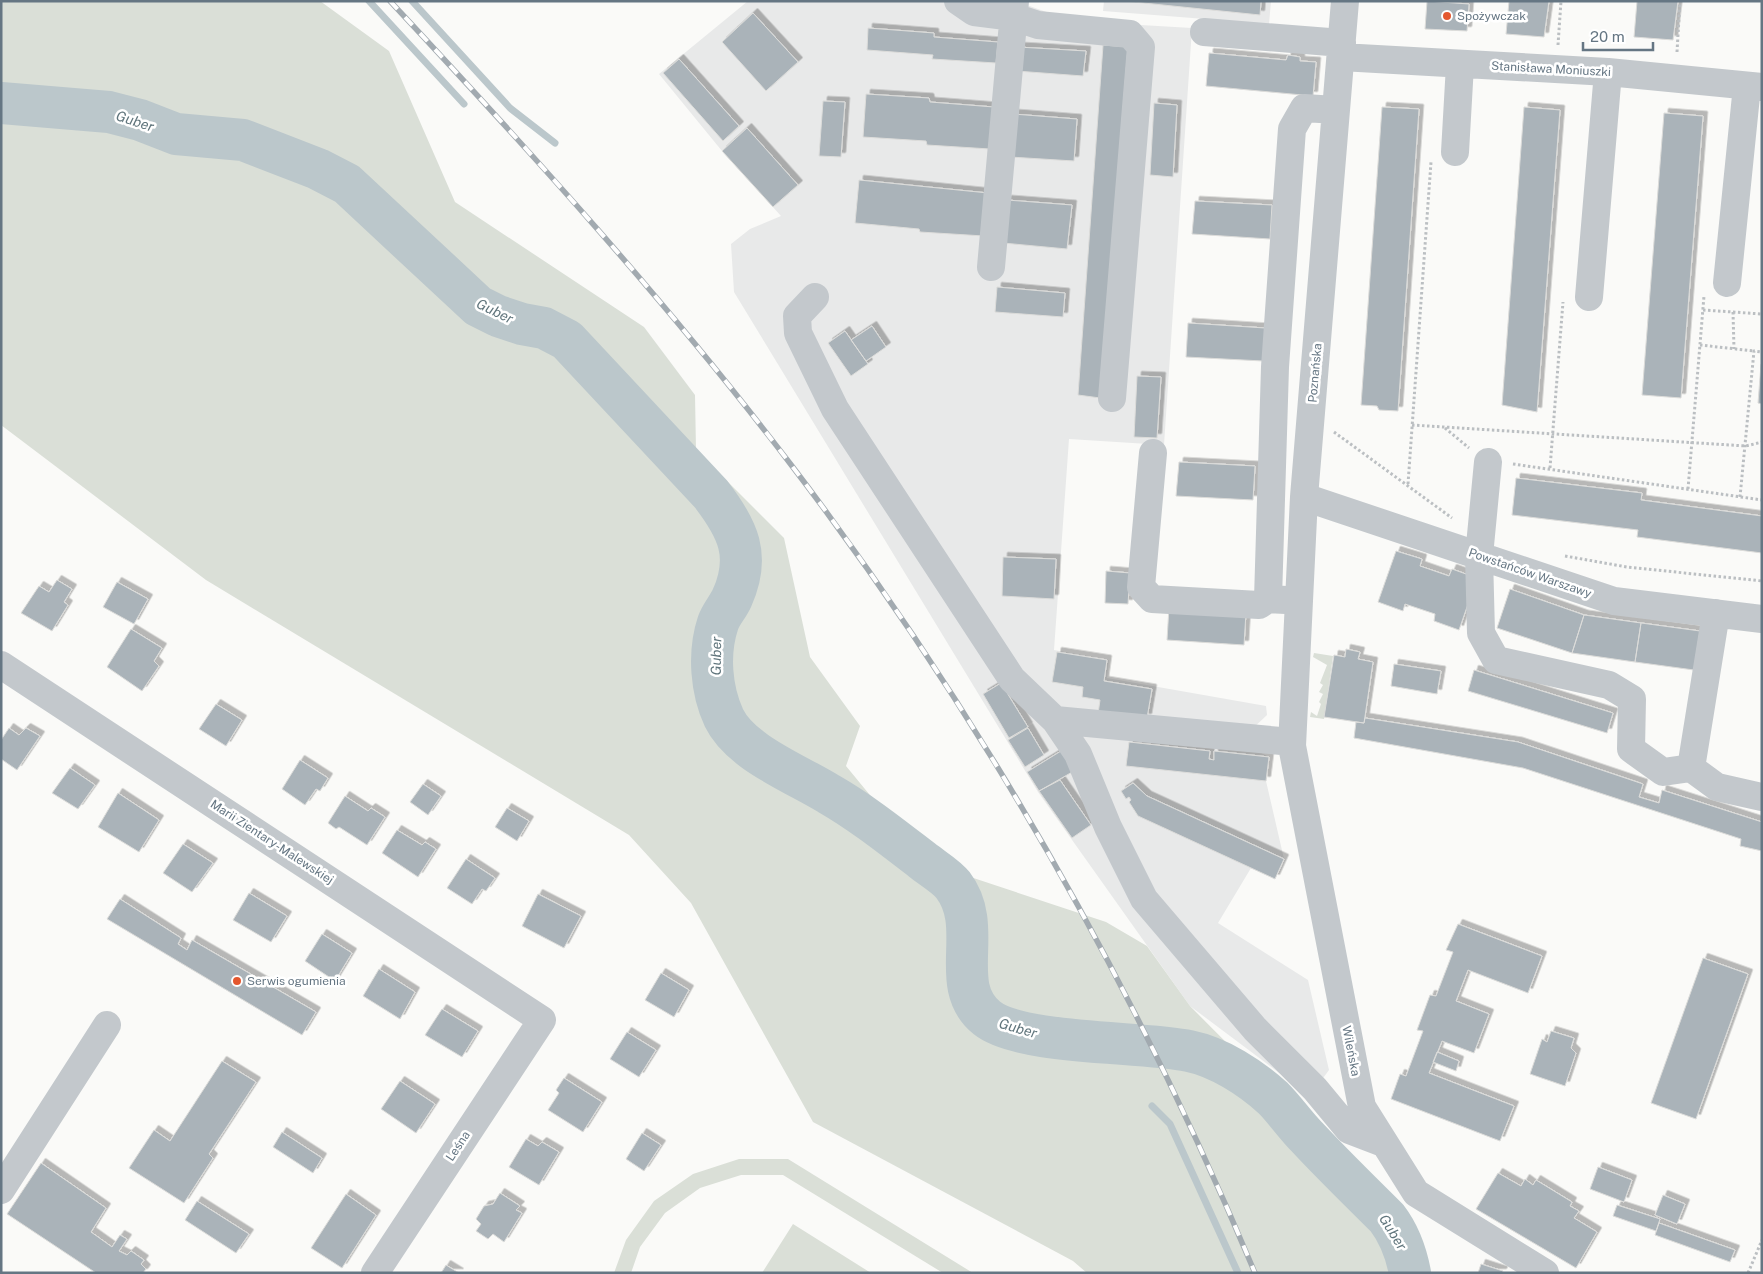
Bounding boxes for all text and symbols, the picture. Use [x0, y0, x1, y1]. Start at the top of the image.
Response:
place label: Spożywczak [1457, 9, 1526, 23]
marker: Spożywczak [1441, 10, 1453, 22]
scale bar [1583, 20, 1653, 52]
text: 20 m [1590, 28, 1625, 45]
street label: Stanisława Moniuszki [1491, 59, 1611, 79]
water label: Guber [114, 107, 157, 135]
water label: Guber [474, 295, 517, 327]
street label: Poznańska [1305, 343, 1325, 403]
street label: Powstańców Warszawy [1467, 545, 1594, 601]
water label: Guber [708, 636, 724, 676]
street label: Marii Zientary-Malewskiej [208, 797, 336, 887]
place label: Serwis ogumienia [247, 974, 346, 988]
marker: Serwis ogumienia [231, 975, 243, 987]
water label: Guber [997, 1015, 1040, 1041]
street label: Wileńska [1339, 1025, 1363, 1077]
street label: Leśna [443, 1128, 473, 1164]
water label: Guber [1376, 1211, 1410, 1253]

